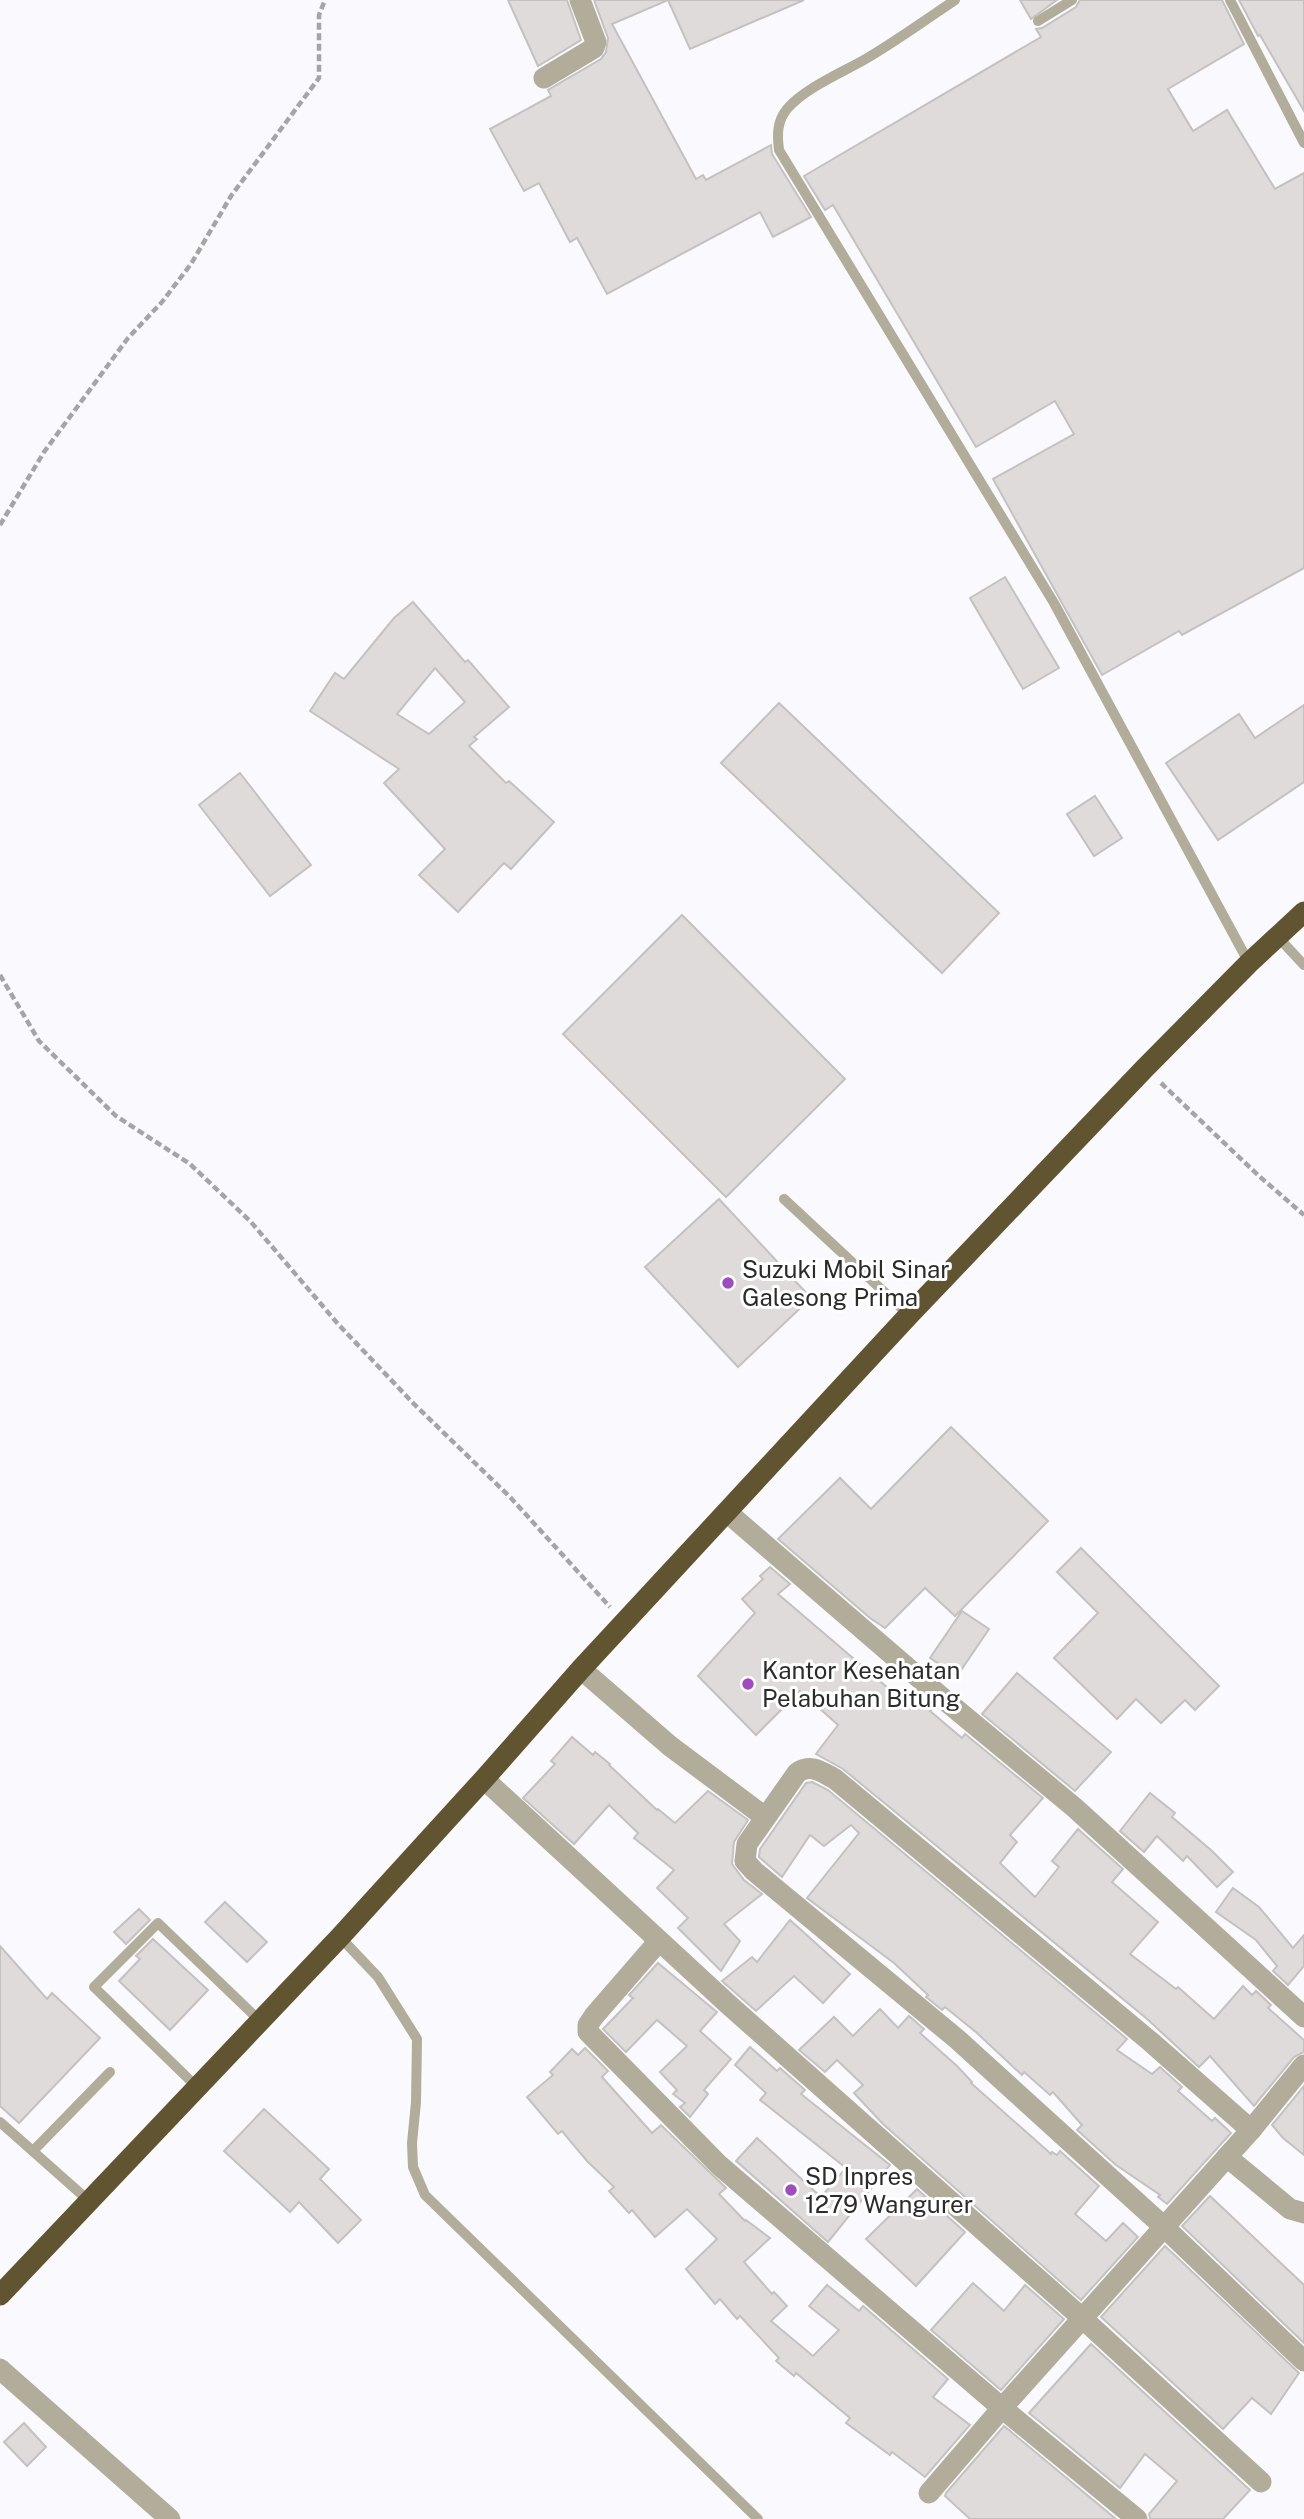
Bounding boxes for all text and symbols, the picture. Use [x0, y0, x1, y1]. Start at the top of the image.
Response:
place label: Suzuki Mobil Sinar Galesong Prima [742, 1255, 950, 1311]
marker: Suzuki Mobil Sinar Galesong Prima [720, 1275, 736, 1291]
place label: Kantor Kesehatan Pelabuhan Bitung [762, 1656, 960, 1712]
marker: Kantor Kesehatan Pelabuhan Bitung [740, 1676, 756, 1692]
place label: SD Inpres 1279 Wangurer [805, 2162, 973, 2218]
marker: SD Inpres 1279 Wangurer [783, 2182, 799, 2198]

